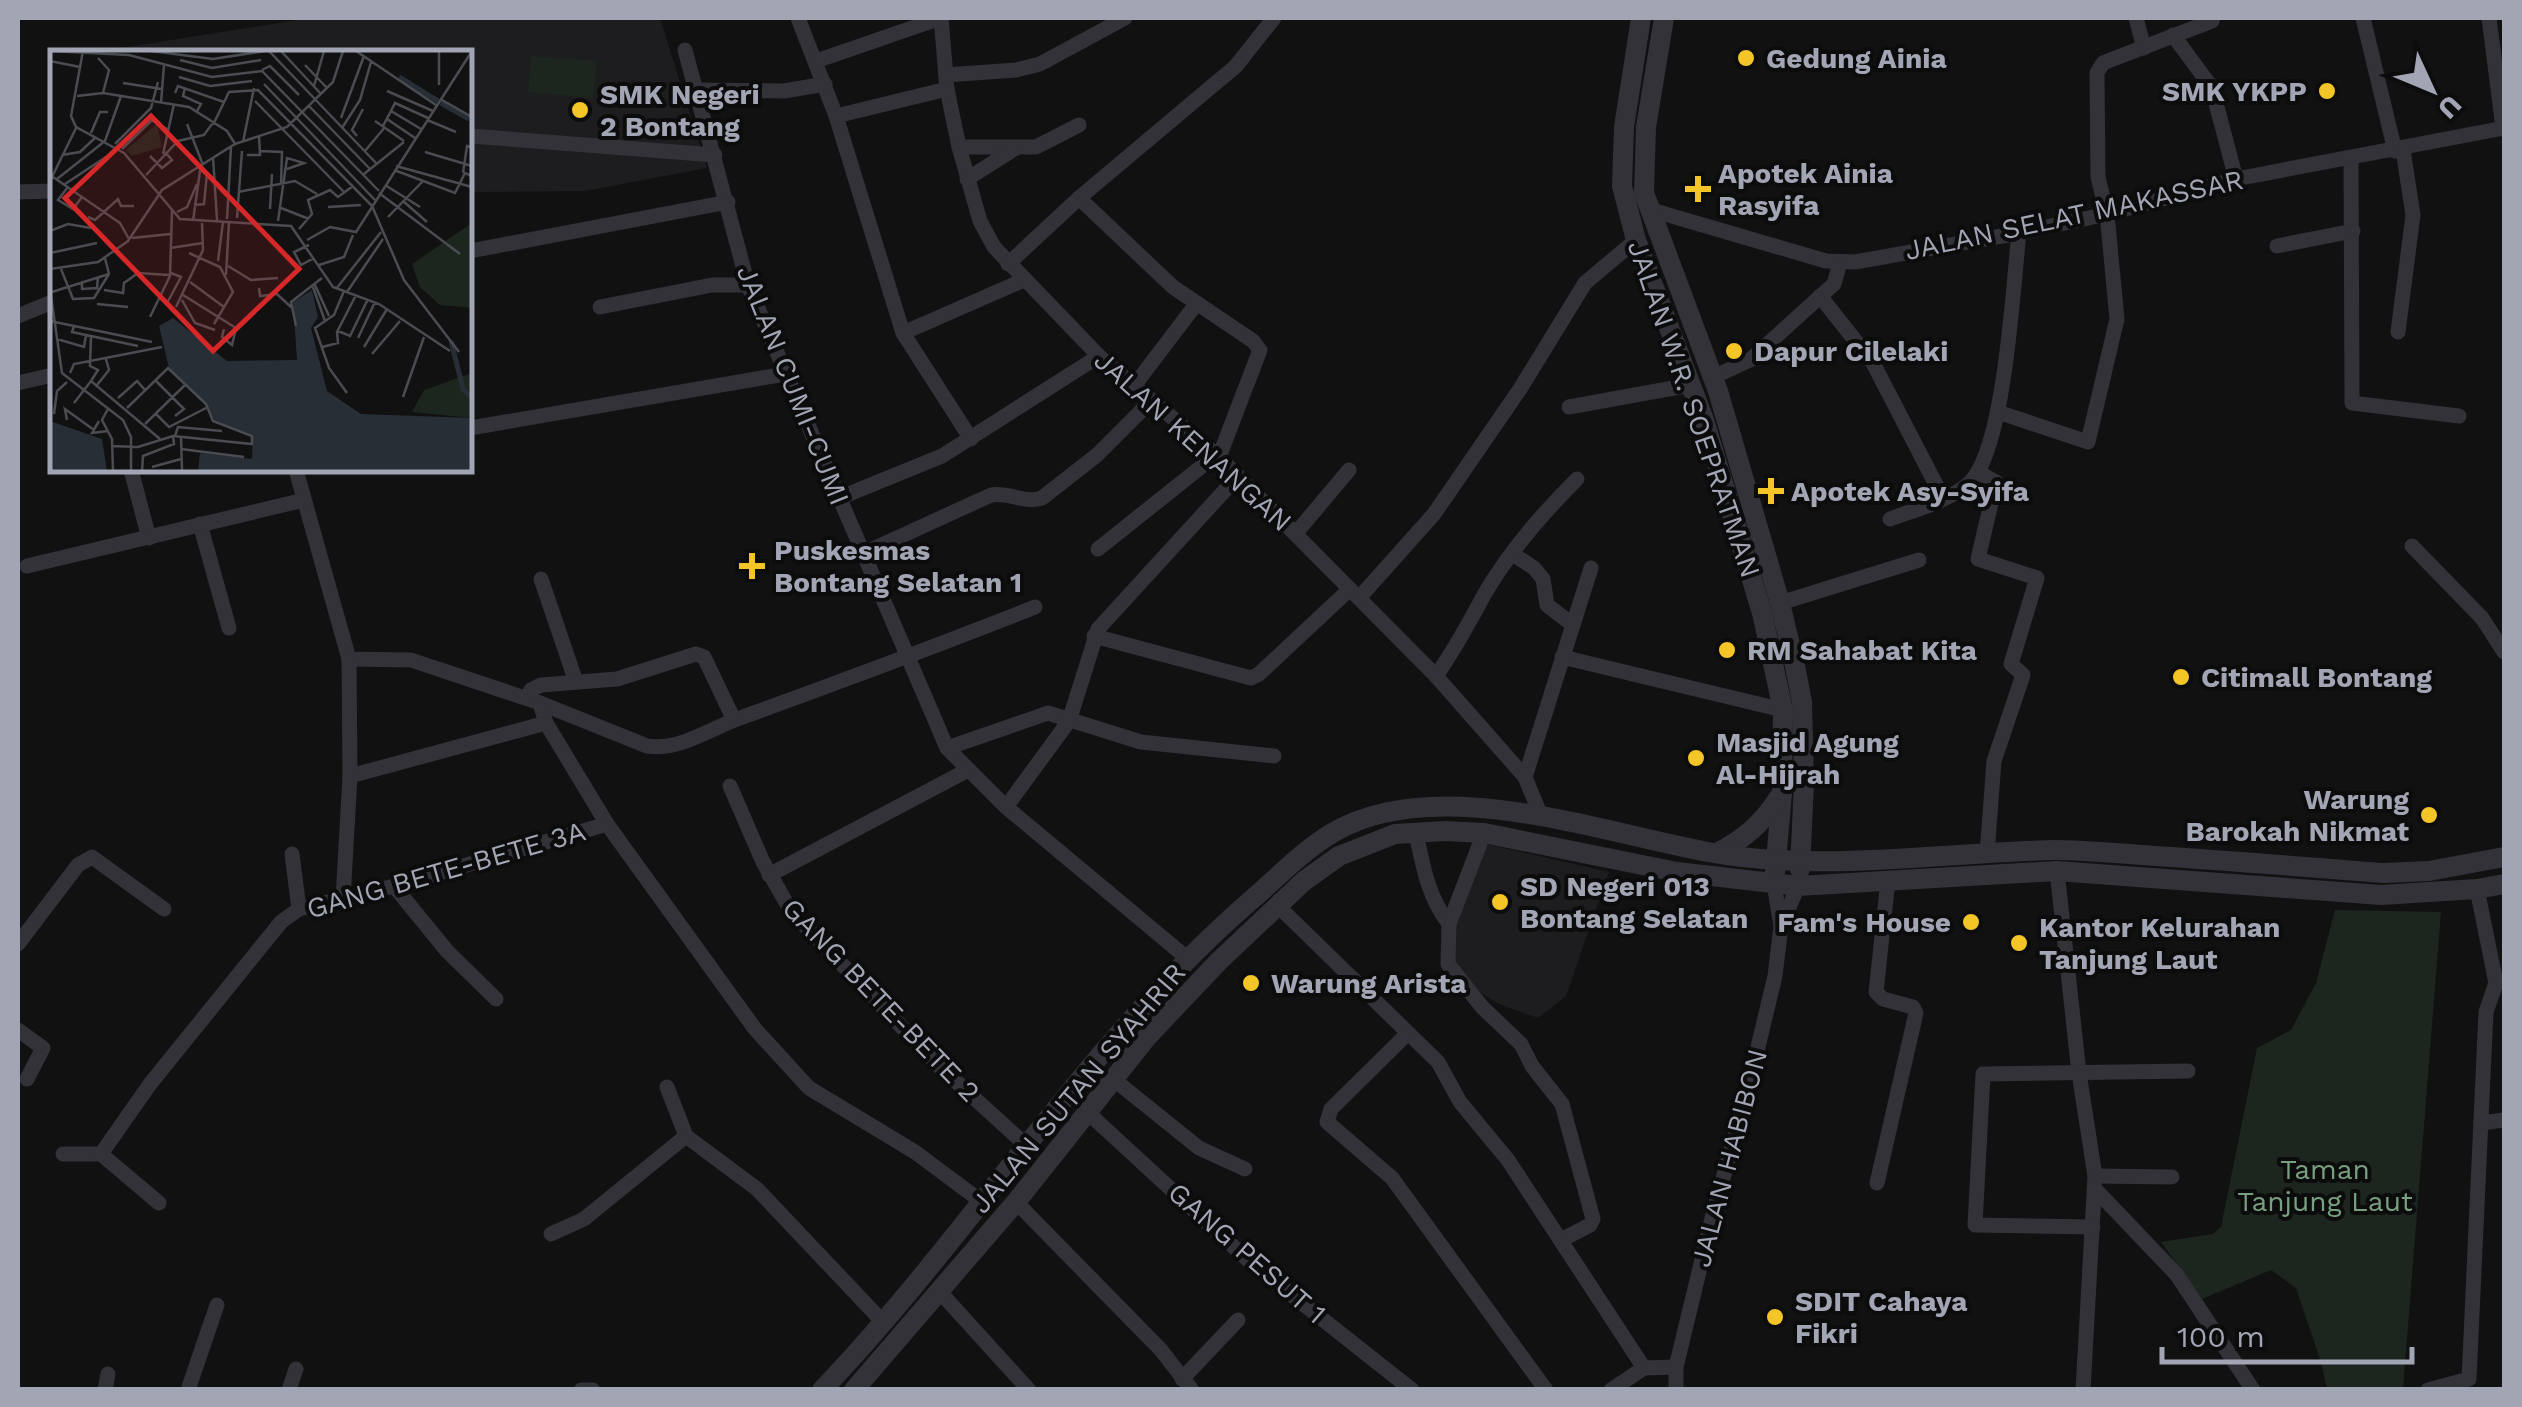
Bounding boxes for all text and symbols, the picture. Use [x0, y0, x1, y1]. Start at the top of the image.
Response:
north arrow [2382, 40, 2482, 140]
place label: Gedung Ainia [1766, 42, 1947, 75]
marker: Gedung Ainia [1735, 47, 1757, 69]
inset map [50, 50, 472, 472]
place label: SMK YKPP [2162, 75, 2307, 108]
place label: SMK Negeri 2 Bontang [600, 78, 760, 143]
marker: SMK YKPP [2316, 80, 2338, 102]
text: U [2431, 88, 2468, 126]
marker: SMK Negeri 2 Bontang [569, 99, 591, 121]
place label: Apotek Ainia Rasyifa [1718, 157, 1894, 222]
street label: JALAN SELAT MAKASSAR [1902, 163, 2246, 267]
marker: Apotek Ainia Rasyifa [1687, 178, 1709, 200]
street label: JALAN W.R. SOEPRATMAN [1621, 236, 1767, 582]
street label: JALAN CUMI-CUMI [730, 260, 856, 510]
place label: Dapur Cilelaki [1754, 335, 1948, 368]
marker: Dapur Cilelaki [1723, 340, 1745, 362]
street label: JALAN KENANGAN [1088, 344, 1298, 538]
place label: Apotek Asy-Syifa [1791, 475, 2030, 508]
marker: Apotek Asy-Syifa [1760, 480, 1782, 502]
place label: Puskesmas Bontang Selatan 1 [774, 534, 1022, 599]
marker: Puskesmas Bontang Selatan 1 [739, 553, 765, 579]
place label: RM Sahabat Kita [1747, 634, 1978, 667]
marker: RM Sahabat Kita [1716, 639, 1738, 661]
place label: Citimall Bontang [2201, 661, 2432, 694]
marker: Citimall Bontang [2170, 666, 2192, 688]
place label: Masjid Agung Al-Hijrah [1716, 726, 1899, 791]
marker: Masjid Agung Al-Hijrah [1685, 747, 1707, 769]
place label: Warung Barokah Nikmat [2186, 783, 2409, 848]
marker: Warung Barokah Nikmat [2418, 804, 2440, 826]
street label: GANG BETE-BETE 3A [303, 814, 589, 926]
place label: SD Negeri 013 Bontang Selatan [1520, 870, 1748, 935]
marker: SD Negeri 013 Bontang Selatan [1489, 891, 1511, 913]
street label: GANG BETE-BETE 2 [775, 892, 987, 1108]
place label: Fam's House [1777, 906, 1951, 939]
marker: Fam's House [1960, 911, 1982, 933]
place label: Kantor Kelurahan Tanjung Laut [2039, 911, 2280, 976]
marker: Kantor Kelurahan Tanjung Laut [2008, 932, 2030, 954]
street label: JALAN SUTAN SYAHRIR [964, 956, 1192, 1220]
place label: Warung Arista [1271, 967, 1467, 1000]
marker: Warung Arista [1240, 972, 1262, 994]
street label: JALAN HABIBON [1684, 1045, 1774, 1271]
park label: Taman Tanjung Laut [2237, 1153, 2413, 1218]
street label: GANG PESUT 1 [1161, 1176, 1333, 1330]
place label: SDIT Cahaya Fikri [1795, 1285, 1968, 1350]
scale bar [2162, 1302, 2412, 1364]
marker: SDIT Cahaya Fikri [1764, 1306, 1786, 1328]
text: 100 m [2177, 1319, 2265, 1354]

